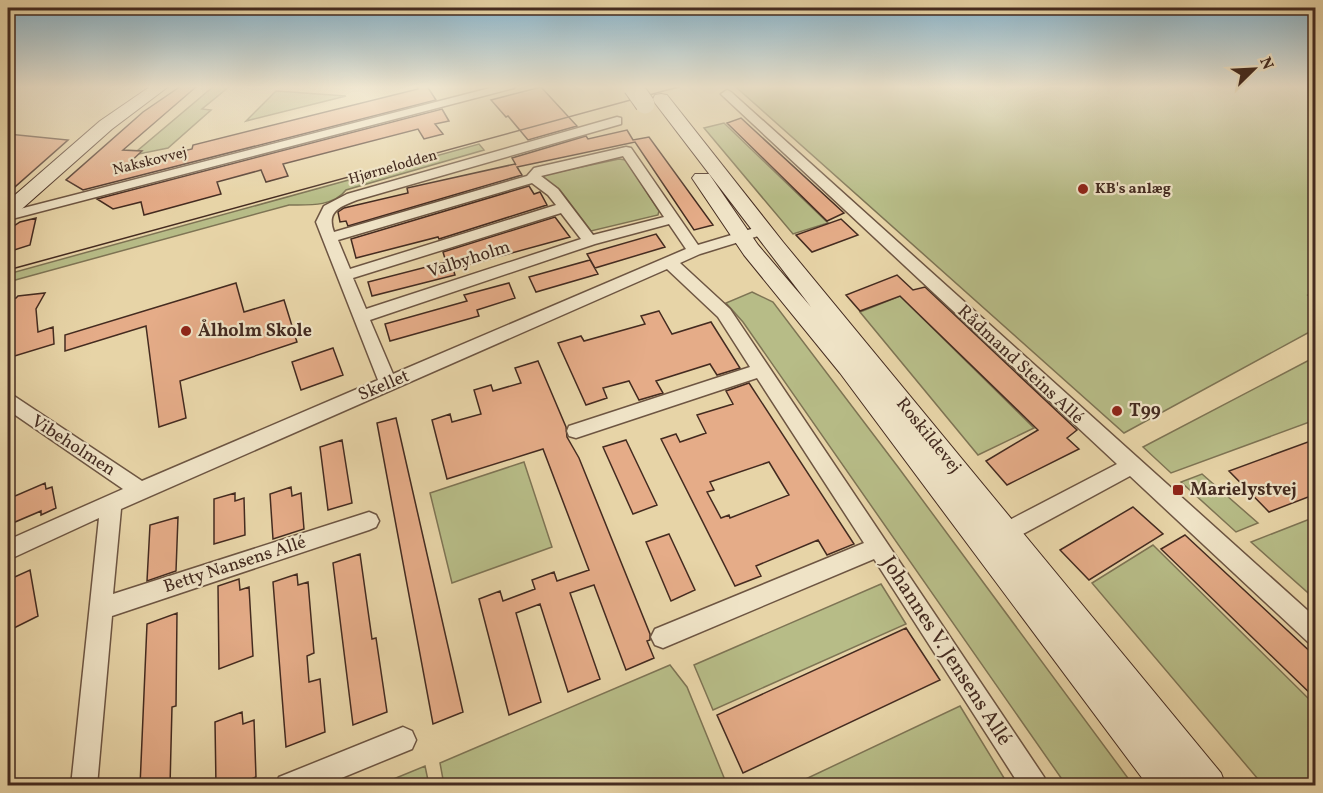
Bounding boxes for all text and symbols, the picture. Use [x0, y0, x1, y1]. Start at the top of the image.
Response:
north arrow [1224, 39, 1284, 99]
text: N [1253, 54, 1278, 74]
street label: Nakskovvej [111, 143, 189, 181]
street label: Hjørnelodden [346, 145, 440, 191]
place label: KB's anlæg [1095, 179, 1171, 200]
marker: KB's anlæg [1076, 182, 1090, 196]
street label: Valbyholm [424, 235, 514, 285]
street label: Rådmand Steins Allé [951, 300, 1089, 430]
place label: Ålholm Skole [198, 319, 312, 344]
marker: Ålholm Skole [179, 324, 193, 338]
street label: Skellet [354, 364, 414, 408]
street label: Roskildevej [890, 393, 966, 479]
place label: T99 [1129, 399, 1161, 424]
marker: T99 [1110, 404, 1124, 418]
street label: Vibeholmen [26, 409, 120, 483]
place label: Marielystvej [1190, 478, 1297, 503]
marker: Marielystvej [1171, 483, 1185, 497]
street label: Betty Nansens Allé [161, 530, 309, 600]
street label: Johannes V. Jensens Allé [874, 550, 1018, 752]

